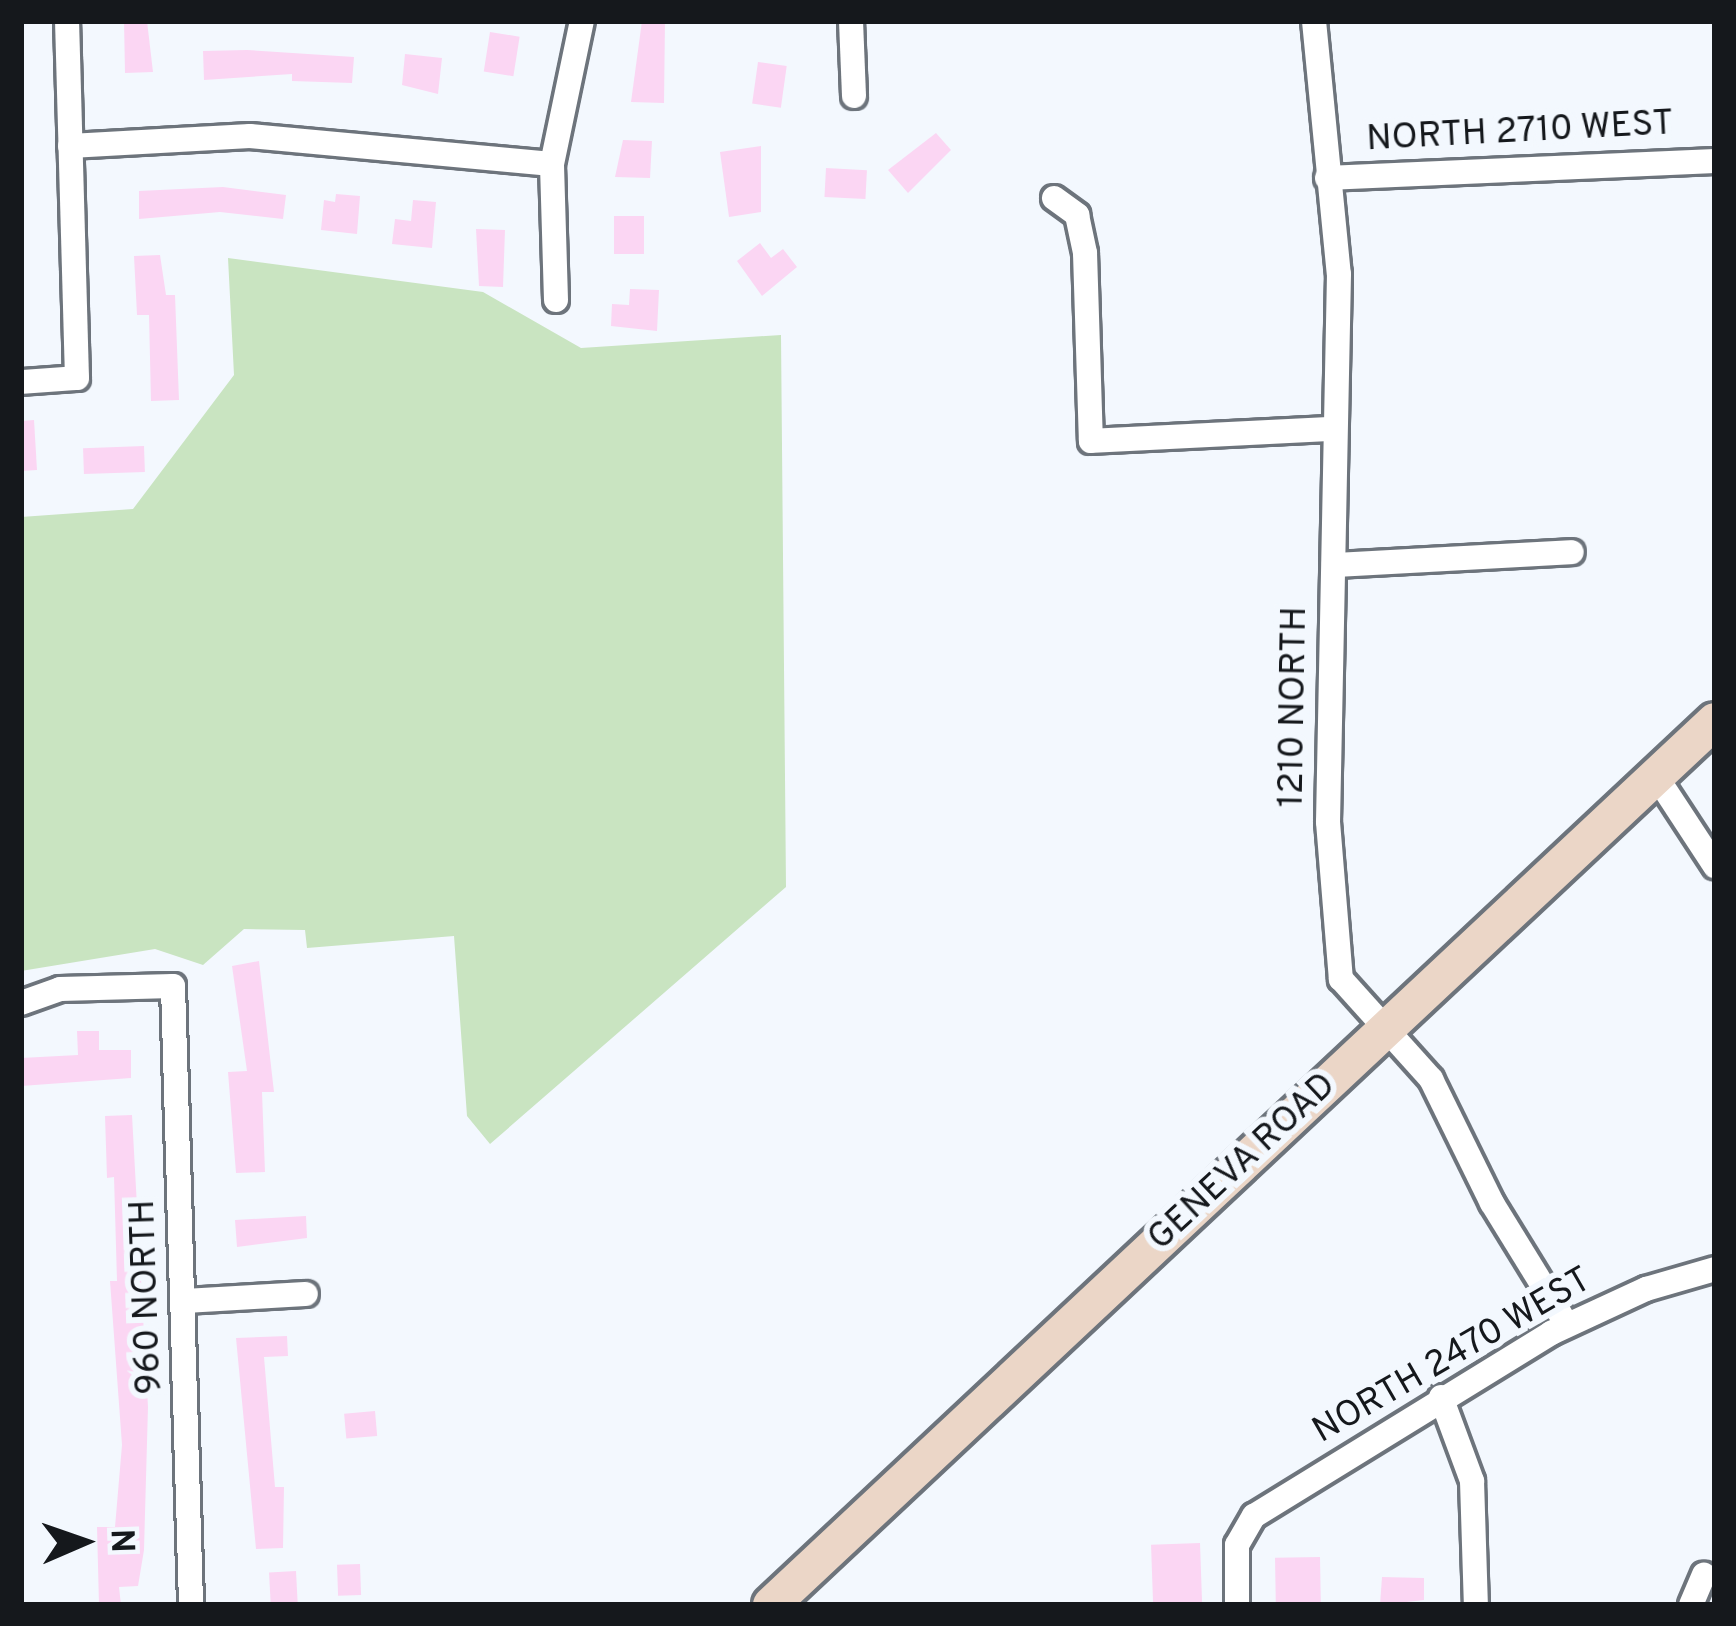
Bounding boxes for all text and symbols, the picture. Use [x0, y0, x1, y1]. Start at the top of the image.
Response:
street label: NORTH 2710 WEST [1365, 103, 1675, 163]
street label: 1210 NORTH [1272, 606, 1318, 808]
street label: GENEVA ROAD [1140, 1065, 1346, 1261]
street label: 960 NORTH [123, 1199, 173, 1395]
street label: NORTH 2470 WEST [1306, 1260, 1600, 1454]
north arrow [24, 1482, 144, 1602]
text: N [99, 1528, 141, 1553]

